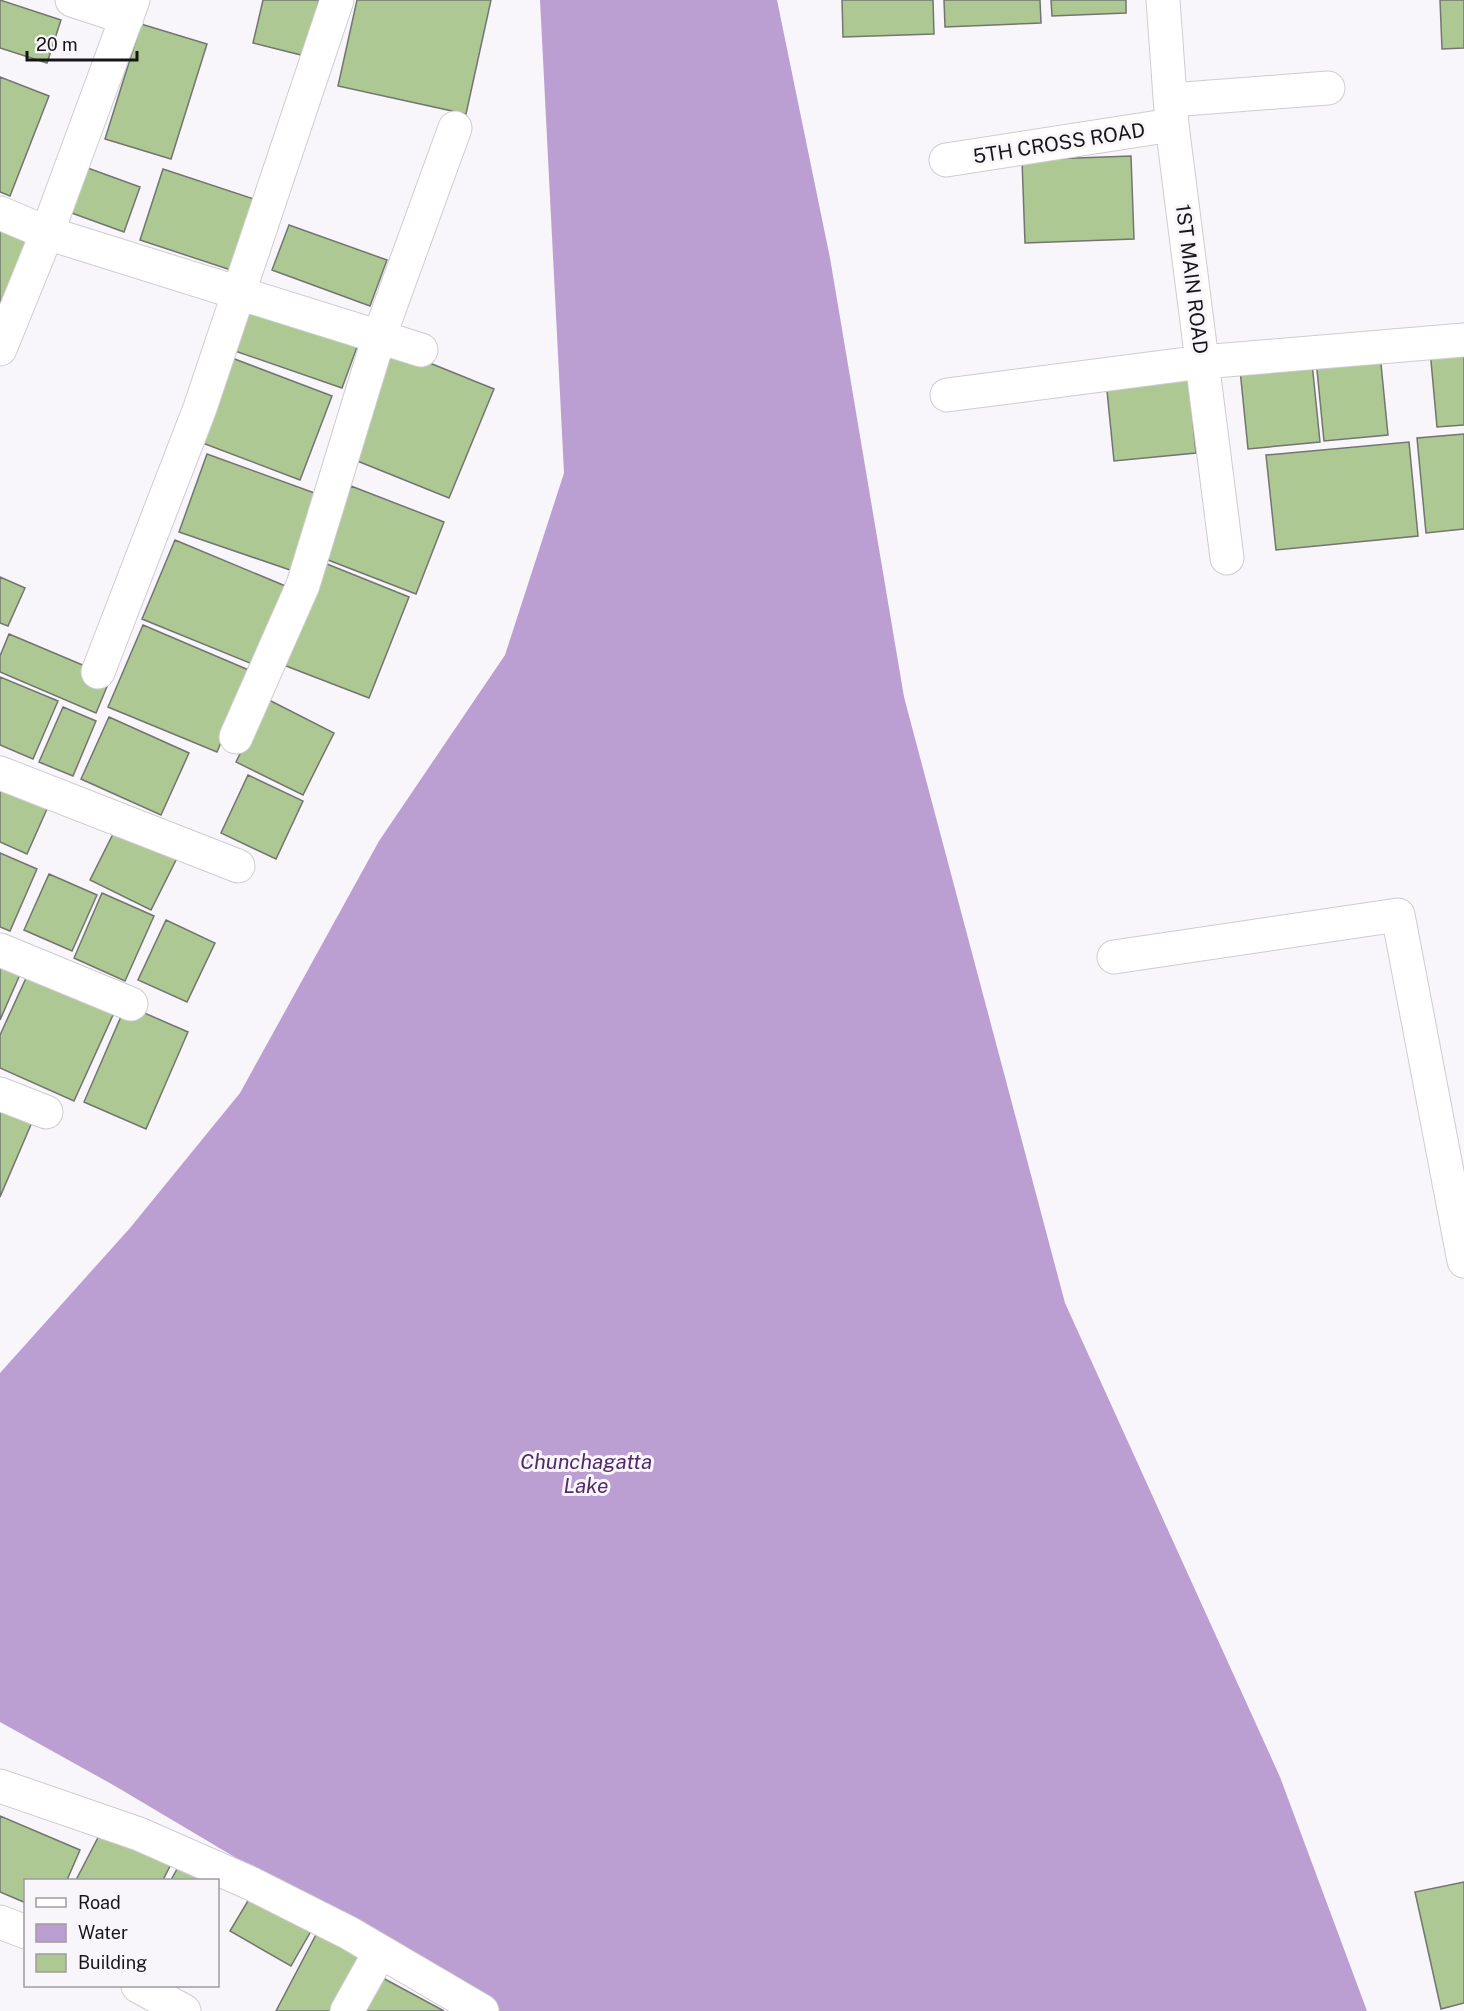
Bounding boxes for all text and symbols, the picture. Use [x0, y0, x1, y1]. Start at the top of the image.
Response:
scale bar [27, 24, 136, 62]
text: 20 m [36, 34, 78, 55]
street label: 5TH CROSS ROAD [971, 118, 1147, 168]
street label: 1ST MAIN ROAD [1171, 203, 1213, 355]
water label: Chunchagatta Lake [520, 1449, 652, 1498]
legend [24, 1879, 219, 1987]
text: Road [78, 1892, 121, 1913]
text: Water [78, 1922, 128, 1943]
text: Building [78, 1952, 147, 1973]

